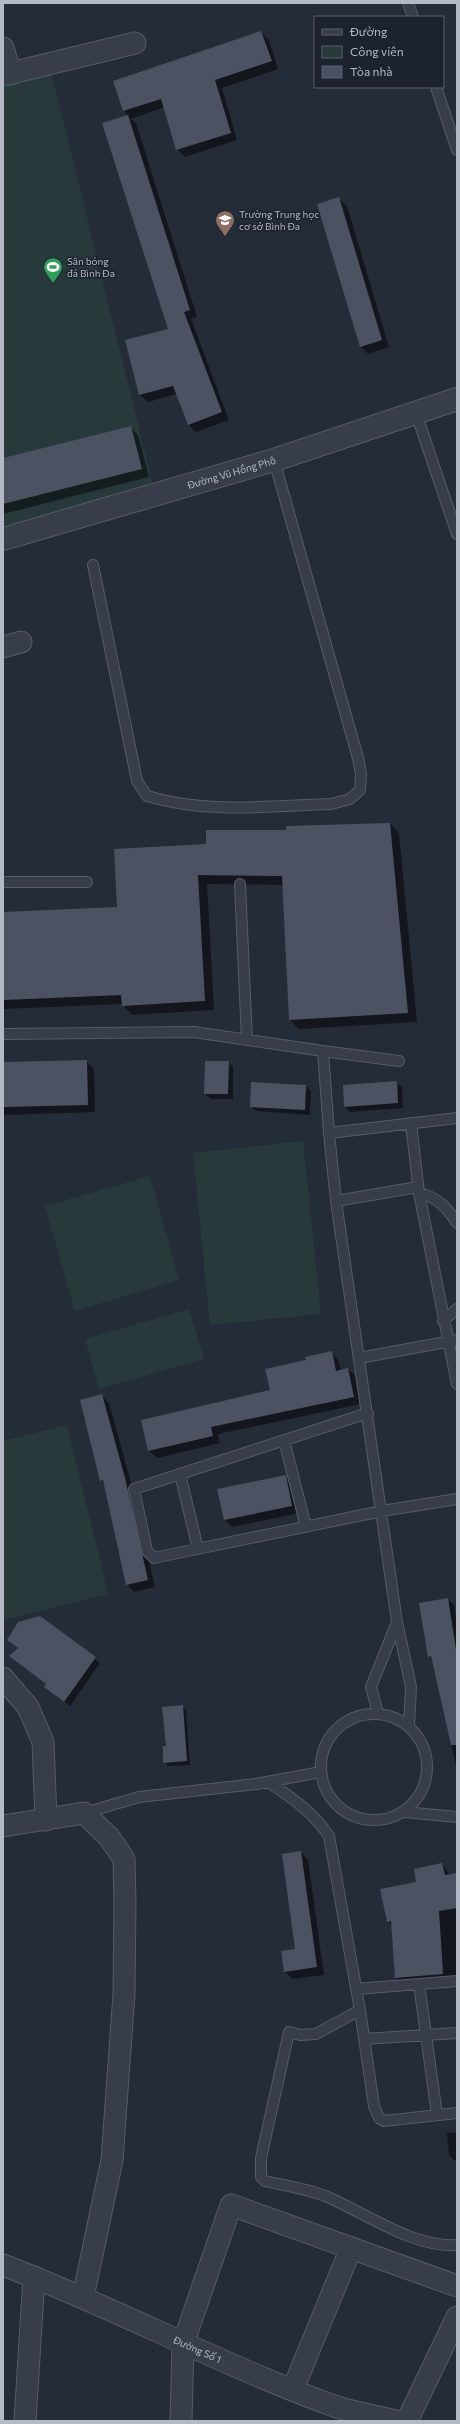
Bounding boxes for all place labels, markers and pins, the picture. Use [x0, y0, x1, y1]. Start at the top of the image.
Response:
place label: Trường Trung học cơ sở Bình Đa [239, 208, 319, 232]
school or university icon: Trường Trung học cơ sở Bình Đa [214, 209, 236, 237]
place label: Sân bóng đá Bình Đa [67, 255, 115, 279]
sports icon: Sân bóng đá Bình Đa [42, 256, 64, 284]

